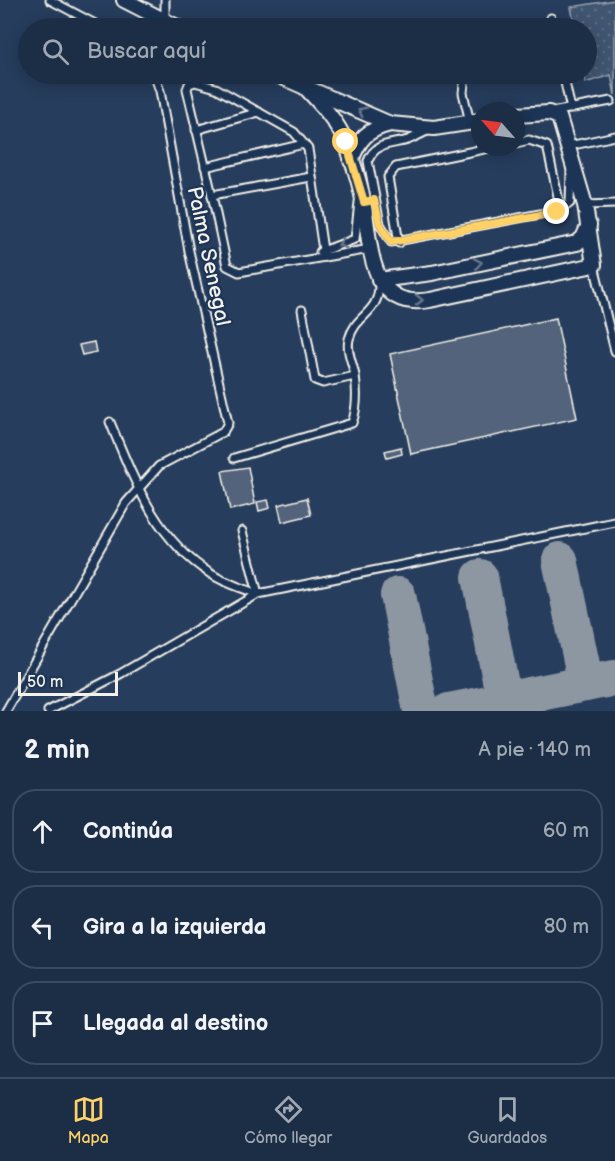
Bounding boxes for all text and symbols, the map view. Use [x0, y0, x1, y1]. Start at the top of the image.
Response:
search box [18, 18, 597, 84]
icon: search [39, 35, 72, 68]
text: Buscar aquí [87, 38, 206, 65]
north arrow [471, 102, 525, 156]
one-way arrow [358, 107, 369, 118]
route start [332, 128, 358, 154]
street label: Palma Senegal [182, 184, 235, 328]
route end [543, 198, 569, 224]
one-way arrow [337, 237, 348, 249]
one-way arrow [472, 258, 482, 271]
one-way arrow [414, 294, 423, 306]
scale bar [18, 669, 118, 696]
text: 50 m [27, 673, 63, 692]
text: 2 min [24, 735, 90, 766]
text: A pie · 140 m [479, 738, 591, 762]
icon: ahead [26, 815, 59, 848]
text: Continúa [83, 818, 173, 845]
text: 60 m [543, 819, 589, 843]
icon: left [26, 911, 59, 944]
text: Gira a la izquierda [83, 914, 267, 941]
text: 80 m [544, 915, 589, 939]
icon: arrive [26, 1007, 59, 1040]
text: Llegada al destino [83, 1010, 268, 1037]
tab: Mapa [68, 1093, 109, 1148]
tab: Cómo llegar [244, 1093, 332, 1148]
tab: Guardados [467, 1093, 547, 1148]

